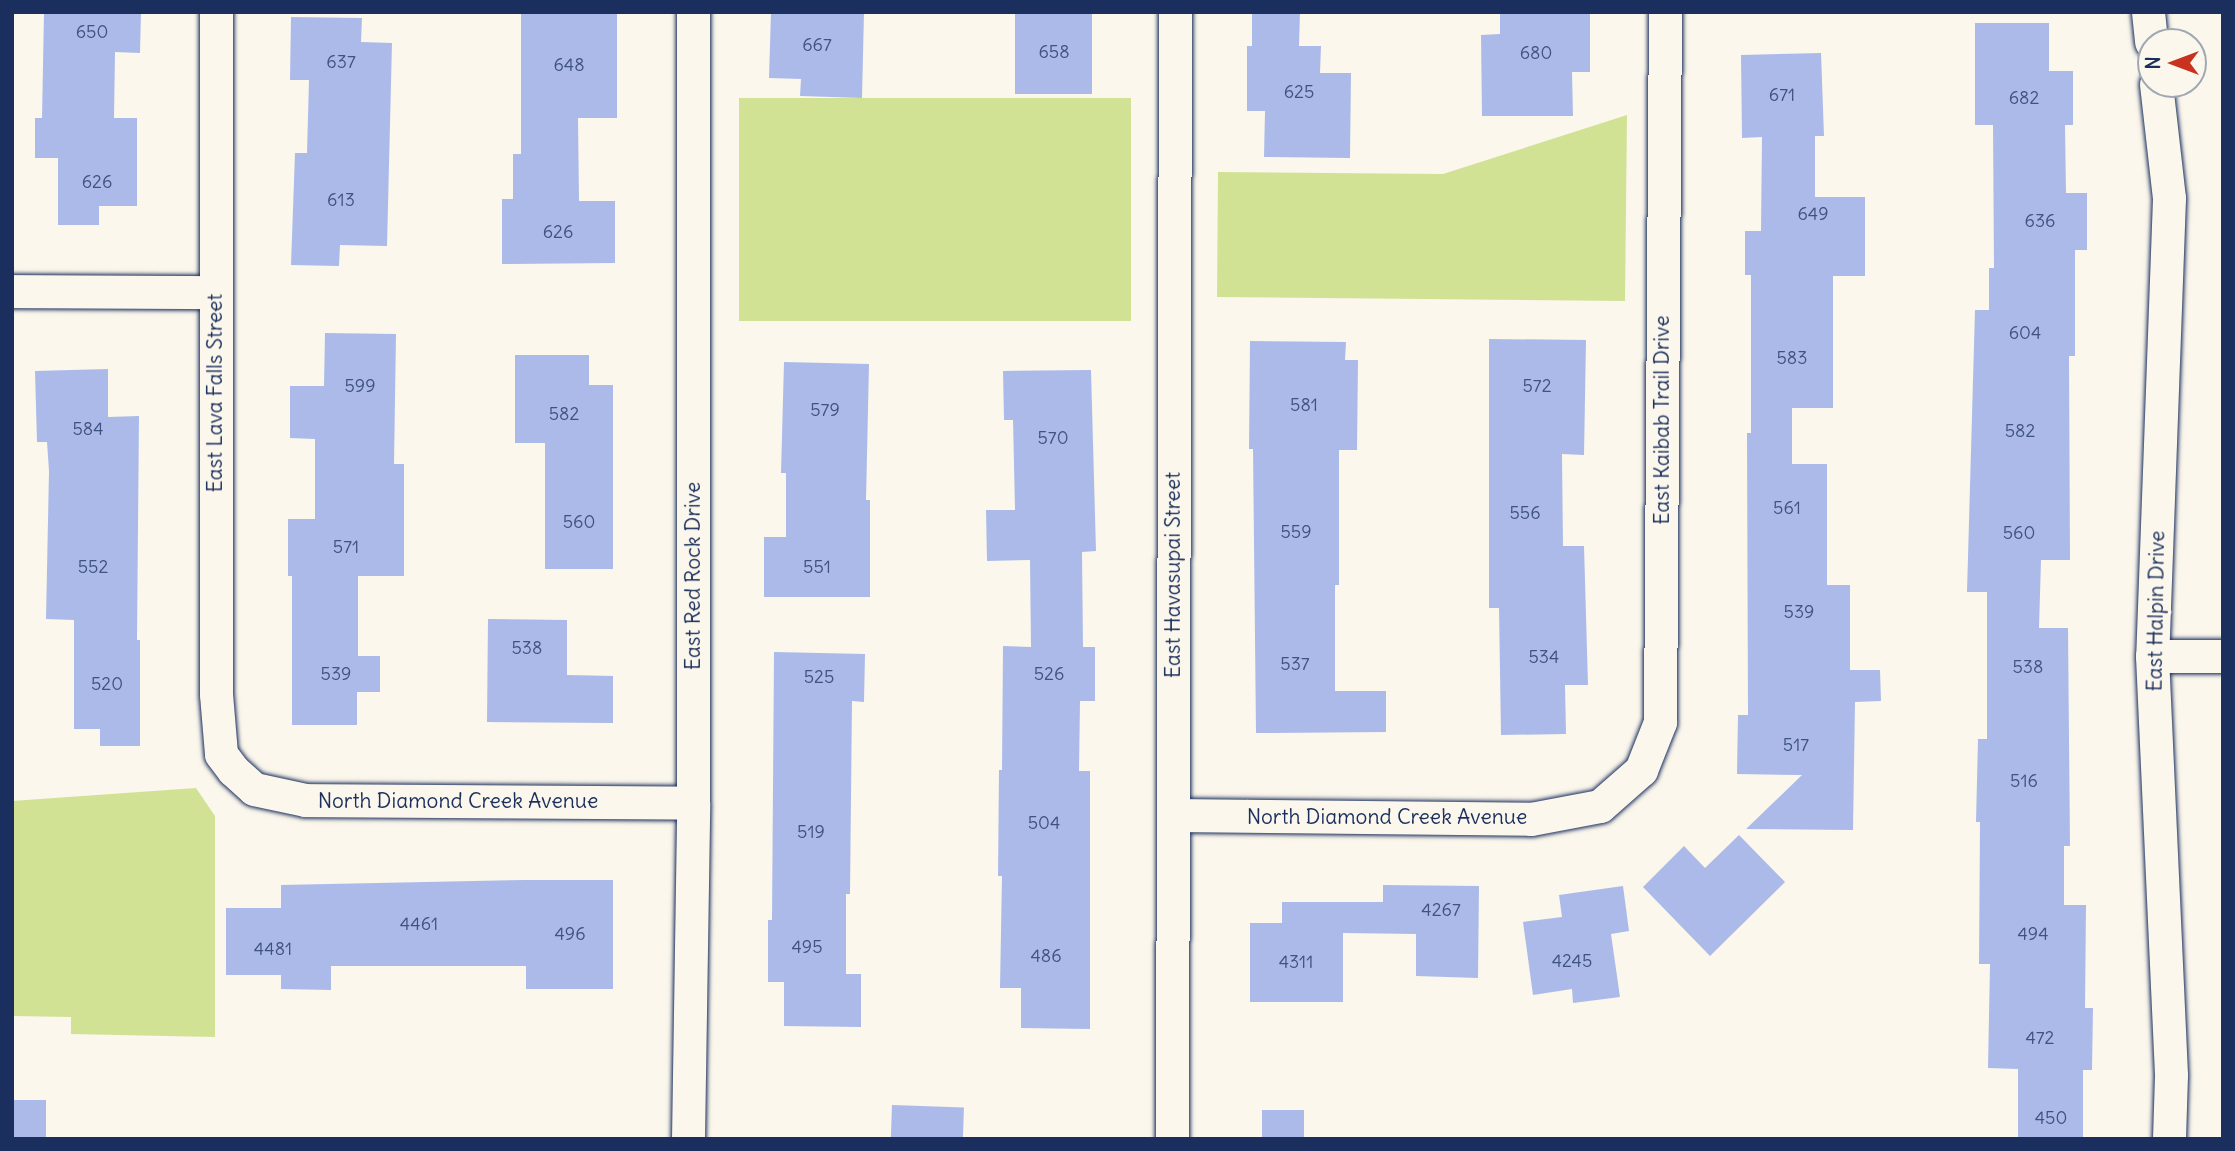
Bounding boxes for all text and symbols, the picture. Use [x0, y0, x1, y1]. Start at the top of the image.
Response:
house number: 650 [76, 21, 108, 43]
north arrow [2137, 28, 2207, 98]
house number: 667 [802, 34, 832, 56]
house number: 658 [1038, 41, 1070, 63]
house number: 680 [1520, 42, 1552, 64]
house number: 637 [326, 51, 356, 73]
house number: 648 [553, 54, 585, 76]
text: N [2141, 56, 2165, 70]
house number: 625 [1284, 81, 1314, 103]
house number: 671 [1769, 84, 1795, 106]
house number: 682 [2009, 87, 2039, 109]
house number: 626 [82, 171, 112, 193]
house number: 613 [327, 189, 355, 211]
house number: 649 [1797, 203, 1829, 225]
house number: 636 [2025, 210, 2055, 232]
house number: 626 [543, 221, 573, 243]
street label: East Lava Falls Street [202, 294, 228, 492]
street label: East Kaibab Trail Drive [1649, 315, 1675, 525]
house number: 604 [2009, 322, 2041, 344]
house number: 583 [1777, 347, 1807, 369]
house number: 599 [344, 375, 376, 397]
house number: 572 [1522, 375, 1552, 397]
house number: 581 [1290, 394, 1318, 416]
house number: 579 [810, 399, 840, 421]
house number: 582 [549, 403, 579, 425]
house number: 584 [72, 418, 104, 440]
house number: 582 [2005, 420, 2035, 442]
house number: 570 [1037, 427, 1069, 449]
street label: East Havasupai Street [1160, 472, 1186, 678]
street label: East Red Rock Drive [680, 482, 706, 670]
house number: 561 [1773, 497, 1801, 519]
house number: 556 [1509, 502, 1541, 524]
house number: 560 [563, 511, 595, 533]
house number: 559 [1280, 521, 1312, 543]
house number: 560 [2003, 522, 2035, 544]
street label: East Halpin Drive [2142, 530, 2170, 692]
house number: 571 [333, 536, 359, 558]
house number: 552 [78, 556, 108, 578]
house number: 551 [803, 556, 831, 578]
house number: 539 [1784, 601, 1814, 623]
house number: 538 [512, 637, 542, 659]
house number: 534 [1529, 646, 1559, 668]
house number: 537 [1280, 653, 1310, 675]
house number: 538 [2013, 656, 2043, 678]
house number: 539 [321, 663, 351, 685]
house number: 526 [1034, 663, 1064, 685]
house number: 525 [804, 666, 834, 688]
house number: 520 [91, 673, 123, 695]
house number: 517 [1783, 734, 1809, 756]
house number: 516 [2010, 770, 2038, 792]
street label: North Diamond Creek Avenue [318, 788, 598, 814]
street label: North Diamond Creek Avenue [1247, 804, 1527, 830]
house number: 504 [1028, 812, 1060, 834]
house number: 519 [797, 821, 825, 843]
house number: 4267 [1421, 899, 1461, 921]
house number: 4461 [400, 913, 438, 935]
house number: 496 [554, 923, 586, 945]
house number: 494 [2017, 923, 2049, 945]
house number: 495 [791, 936, 823, 958]
house number: 4481 [254, 938, 292, 960]
house number: 486 [1030, 945, 1062, 967]
house number: 4245 [1552, 950, 1592, 972]
house number: 4311 [1279, 951, 1313, 973]
house number: 472 [2026, 1027, 2054, 1049]
house number: 450 [2035, 1107, 2067, 1129]

